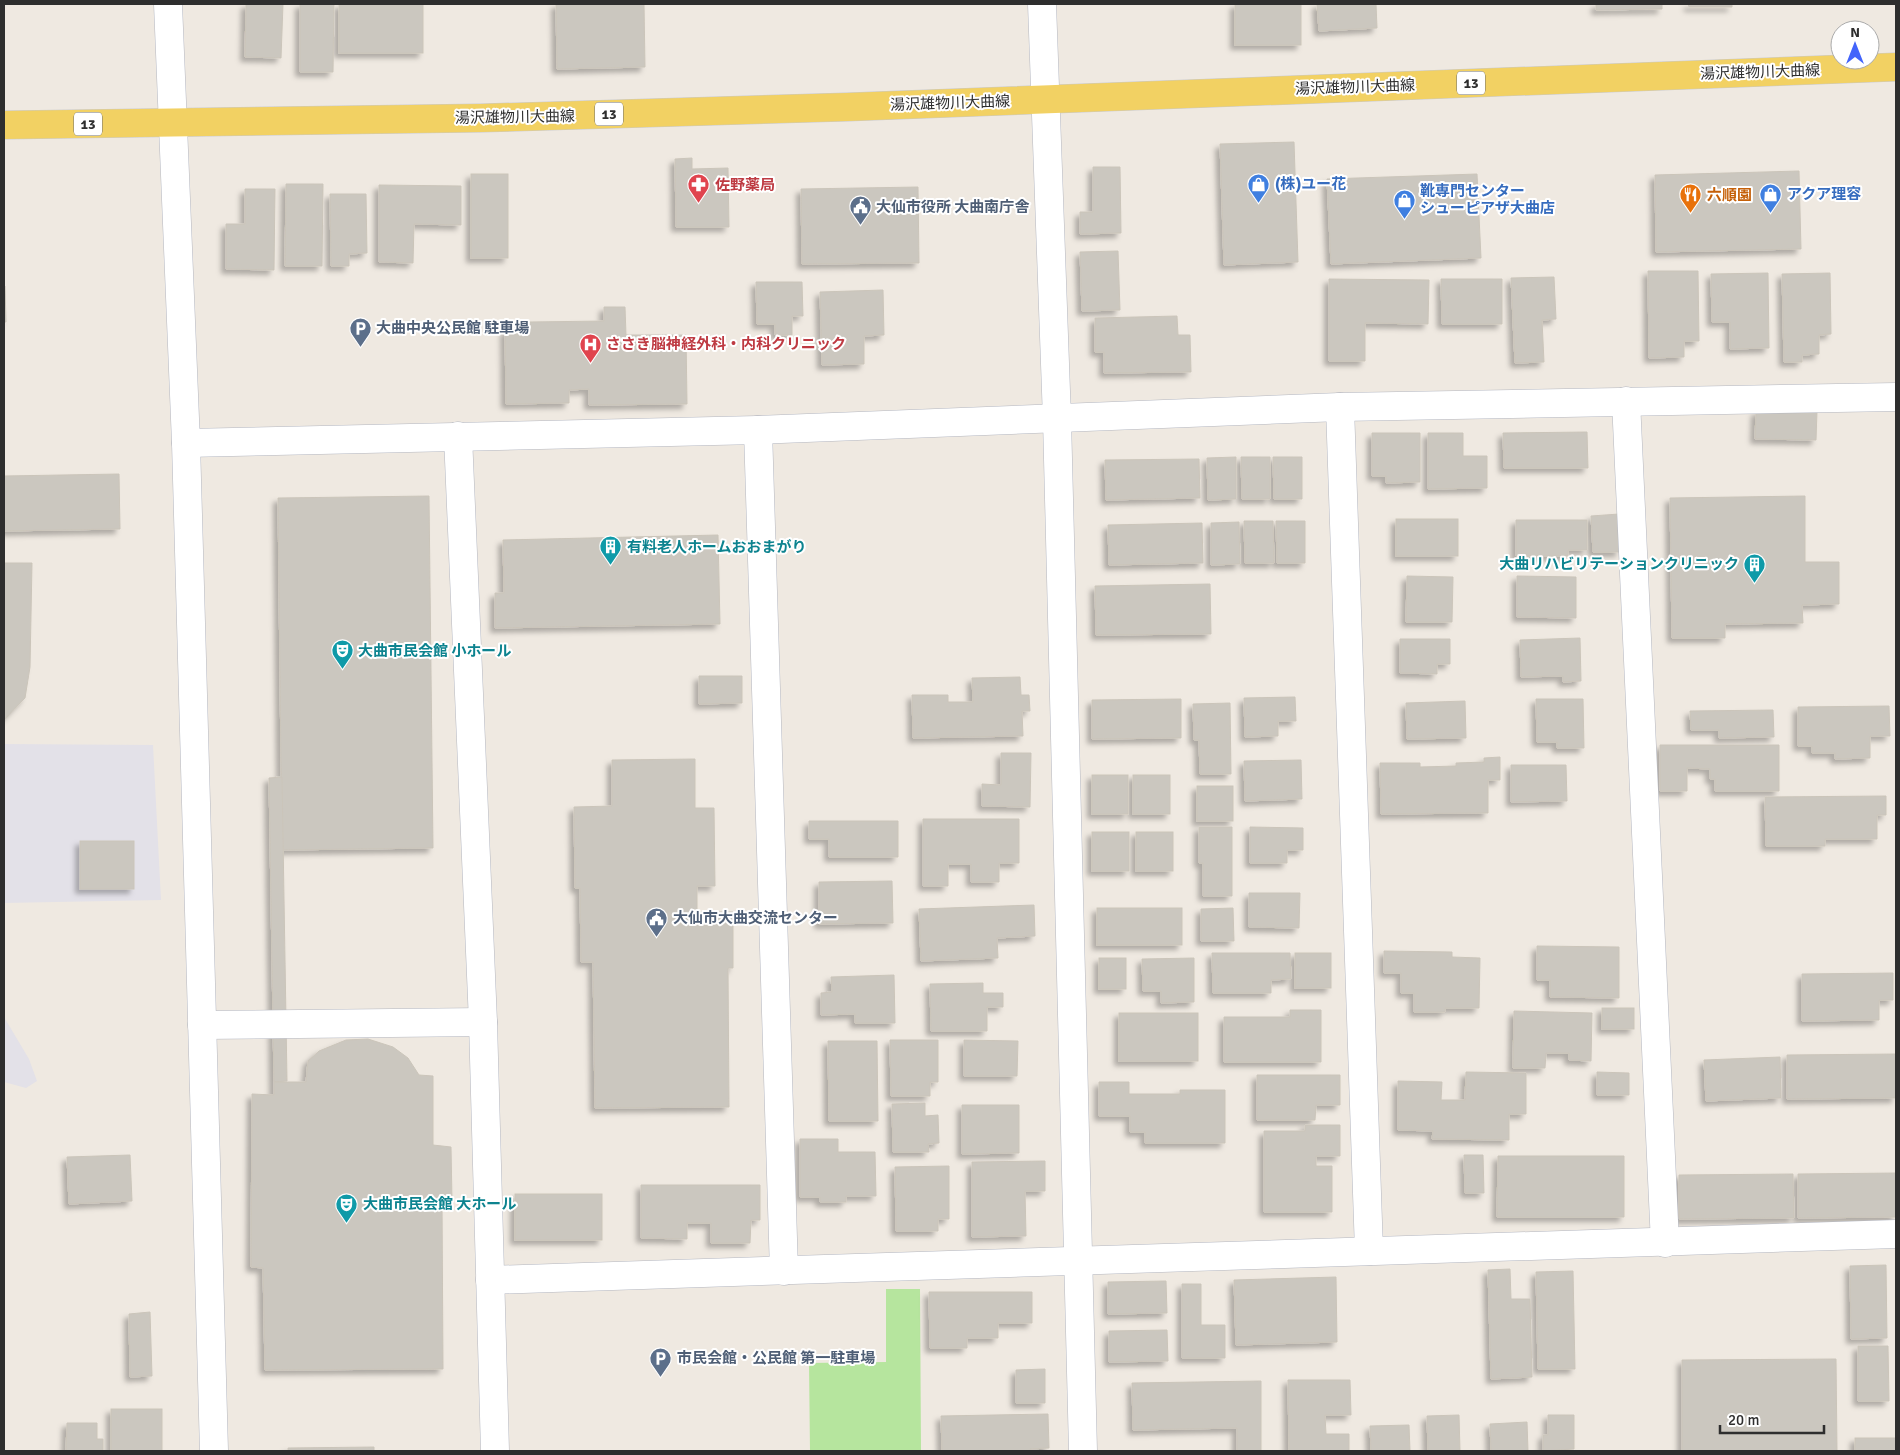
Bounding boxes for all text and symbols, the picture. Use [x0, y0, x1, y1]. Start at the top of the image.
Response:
north arrow [1830, 20, 1880, 70]
text: N [1850, 24, 1860, 41]
street label: 湯沢雄物川大曲線 [1700, 61, 1820, 83]
road number: 13 [1457, 72, 1485, 95]
street label: 湯沢雄物川大曲線 [1295, 76, 1415, 98]
street label: 湯沢雄物川大曲線 [890, 92, 1010, 114]
road number: 13 [595, 102, 623, 126]
street label: 湯沢雄物川大曲線 [455, 107, 575, 127]
road number: 13 [74, 112, 102, 136]
shop icon: (株)ユー花 [1247, 172, 1271, 203]
pharmacy icon: 佐野薬局 [687, 173, 711, 204]
place label: (株)ユー花 [1275, 175, 1346, 193]
place label: 佐野薬局 [715, 176, 775, 194]
place label: 靴専門センター シューピアザ大曲店 [1420, 182, 1555, 217]
shop icon: アクア理容 [1759, 182, 1783, 213]
restaurant icon: 六順園 [1679, 183, 1703, 214]
place label: アクア理容 [1787, 185, 1861, 203]
place label: 六順園 [1707, 186, 1752, 204]
shop icon: 靴専門センター シューピアザ大曲店 [1392, 188, 1416, 219]
public building icon: 大仙市役所 大曲南庁舎 [848, 195, 872, 226]
place label: 大仙市役所 大曲南庁舎 [876, 198, 1030, 216]
parking icon: 大曲中央公民館 駐車場 [348, 316, 372, 347]
place label: 大曲中央公民館 駐車場 [376, 319, 529, 337]
hospital icon: ささき脳神経外科・内科クリニック [578, 332, 602, 363]
place label: ささき脳神経外科・内科クリニック [606, 335, 846, 353]
building icon: 有料老人ホームおおまがり [599, 535, 623, 566]
place label: 有料老人ホームおおまがり [627, 538, 807, 556]
building icon: 大曲リハビリテーションクリニック [1743, 552, 1767, 583]
place label: 大曲リハビリテーションクリニック [1499, 555, 1739, 573]
theatre icon: 大曲市民会館 小ホール [330, 639, 354, 670]
place label: 大曲市民会館 小ホール [358, 642, 511, 660]
public building icon: 大仙市大曲交流センター [645, 906, 669, 937]
place label: 大仙市大曲交流センター [673, 909, 838, 927]
theatre icon: 大曲市民会館 大ホール [335, 1192, 359, 1223]
place label: 大曲市民会館 大ホール [363, 1195, 516, 1213]
parking icon: 市民会館・公民館 第一駐車場 [649, 1346, 673, 1377]
place label: 市民会館・公民館 第一駐車場 [677, 1349, 875, 1367]
scale bar [1720, 1402, 1824, 1434]
text: 20 m [1728, 1411, 1759, 1429]

